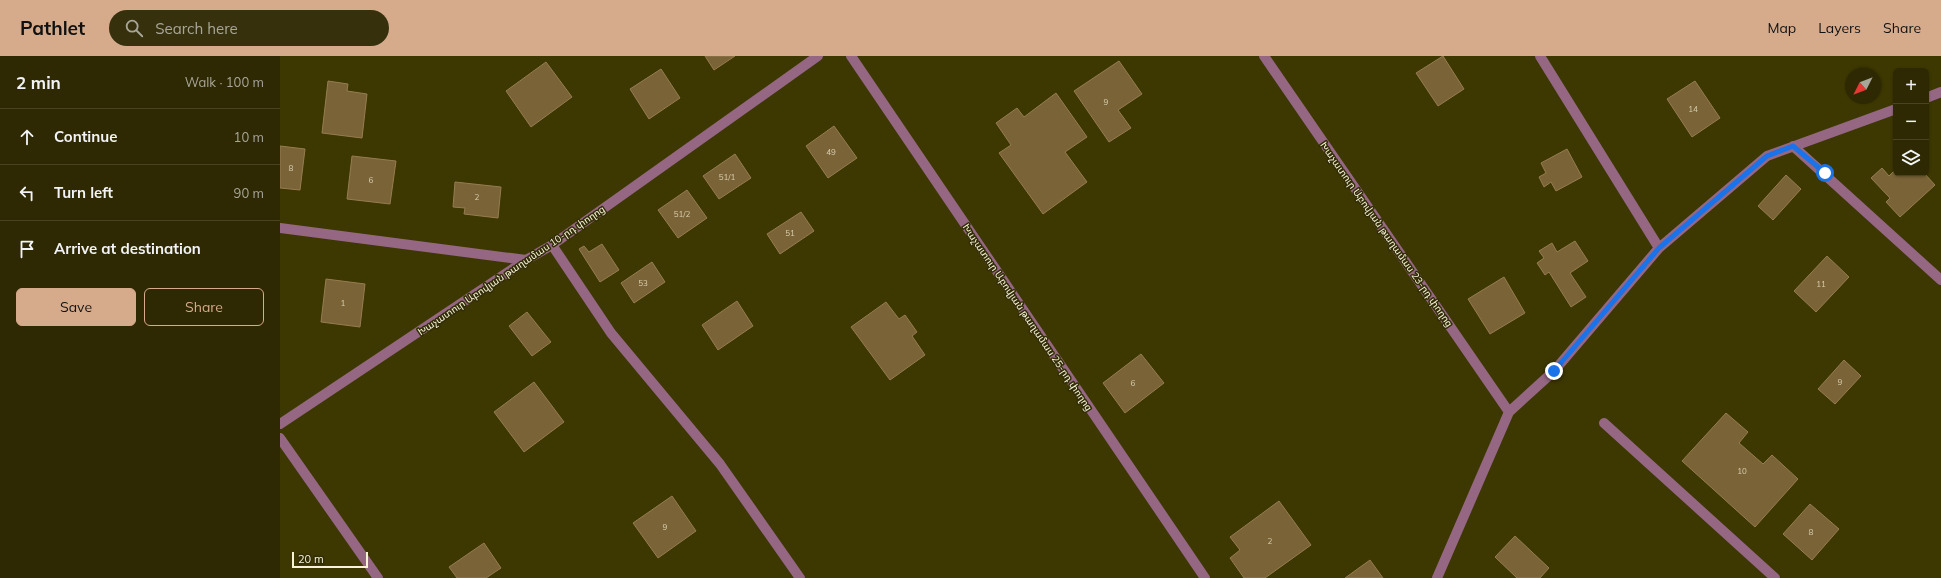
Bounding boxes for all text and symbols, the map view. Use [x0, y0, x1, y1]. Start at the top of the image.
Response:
search box [109, 10, 389, 46]
text: Pathlet [20, 16, 85, 40]
icon: search [123, 17, 145, 39]
text: Search here [155, 19, 238, 38]
text: Map [1767, 19, 1796, 37]
text: Layers [1818, 19, 1861, 37]
text: Share [1883, 19, 1921, 37]
north arrow [1845, 68, 1881, 104]
map controls [1893, 68, 1929, 176]
button: + [1893, 68, 1929, 104]
text: 2 min [16, 72, 61, 93]
text: Walk · 100 m [185, 74, 264, 90]
house number: 9 [1104, 97, 1109, 107]
house number: 14 [1688, 104, 1698, 114]
button: − [1893, 104, 1929, 140]
icon: ahead [16, 126, 38, 148]
text: Continue [54, 127, 117, 146]
text: 10 m [234, 129, 264, 145]
street label: Խաչատուր Աբովյան թաղամաս 23-րդ փողոց [1317, 139, 1456, 329]
button: layers [1893, 140, 1929, 176]
house number: 49 [826, 147, 836, 157]
house number: 8 [289, 163, 294, 173]
route start [1816, 164, 1834, 182]
house number: 51/1 [719, 172, 736, 182]
house number: 6 [369, 175, 374, 185]
icon: left [16, 182, 38, 204]
text: Turn left [54, 183, 113, 202]
text: 90 m [234, 185, 264, 201]
house number: 2 [475, 192, 480, 202]
street label: Խաչատուր Աբովյան թաղամաս 10-րդ փողոց [415, 203, 607, 338]
house number: 51/2 [674, 209, 691, 219]
street label: Խաչատուր Աբովյան թաղամաս 25-րդ փողոց [960, 221, 1095, 413]
house number: 51 [785, 228, 795, 238]
icon: arrive [16, 238, 38, 260]
text: Arrive at destination [54, 239, 201, 258]
house number: 53 [638, 278, 648, 288]
house number: 11 [1816, 279, 1826, 289]
button: Save [16, 288, 136, 326]
button: Share [144, 288, 264, 326]
house number: 1 [341, 298, 346, 308]
route end [1545, 362, 1563, 380]
house number: 9 [1838, 377, 1843, 387]
house number: 6 [1131, 378, 1136, 388]
house number: 10 [1737, 466, 1747, 476]
house number: 9 [663, 522, 668, 532]
house number: 8 [1809, 527, 1814, 537]
house number: 2 [1268, 536, 1273, 546]
scale bar [292, 550, 368, 569]
text: 20 m [298, 552, 324, 566]

